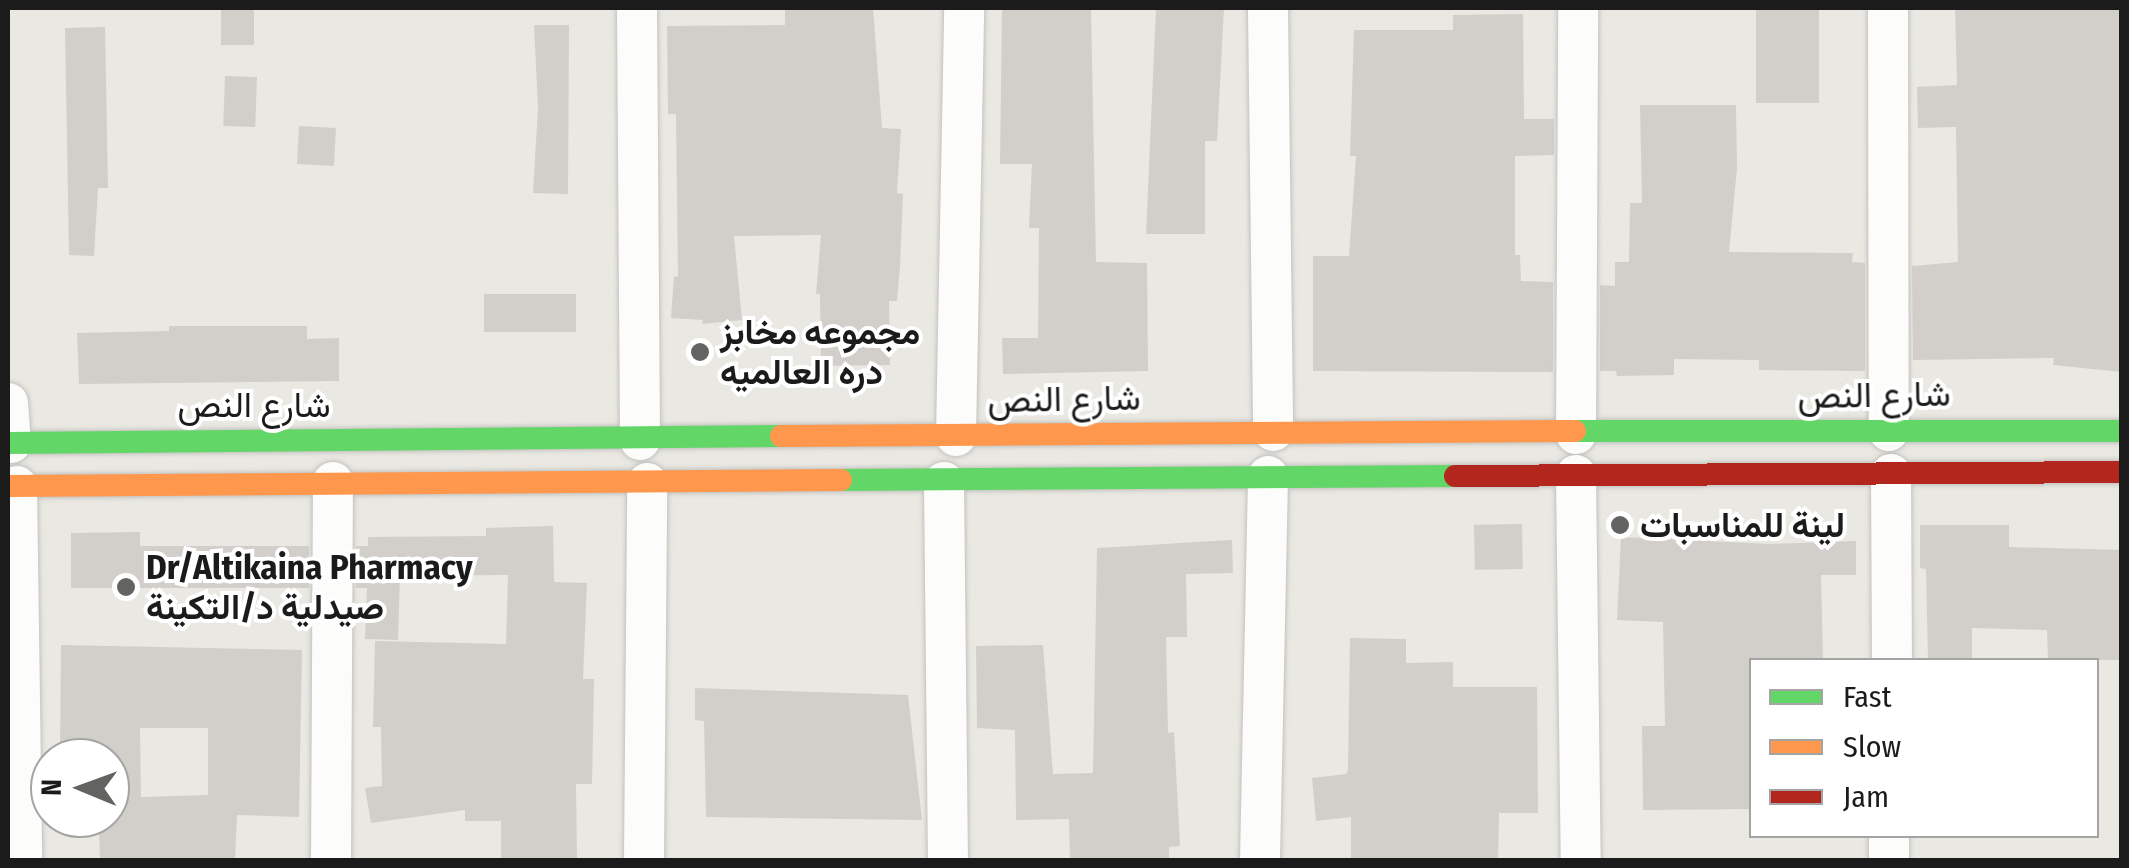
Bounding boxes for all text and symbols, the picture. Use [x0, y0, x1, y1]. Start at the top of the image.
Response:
place label: مجموعه مخابز دره العالميه [720, 311, 920, 393]
marker: مجموعه مخابز دره العالميه [689, 341, 711, 363]
street label: شارع النص [1797, 373, 1951, 417]
street label: شارع النص [987, 377, 1141, 421]
street label: شارع النص [177, 384, 331, 426]
place label: لينة للمناسبات [1640, 504, 1845, 546]
marker: لينة للمناسبات [1609, 514, 1631, 536]
place label: Dr/Altikaina Pharmacy صيدلية د/التكينة [146, 546, 473, 628]
marker: Dr/Altikaina Pharmacy صيدلية د/التكينة [115, 576, 137, 598]
legend [1749, 658, 2099, 838]
text: Fast [1843, 679, 1891, 715]
text: Slow [1843, 729, 1901, 765]
north arrow [30, 738, 130, 838]
text: N [35, 779, 68, 796]
text: Jam [1843, 779, 1889, 815]

